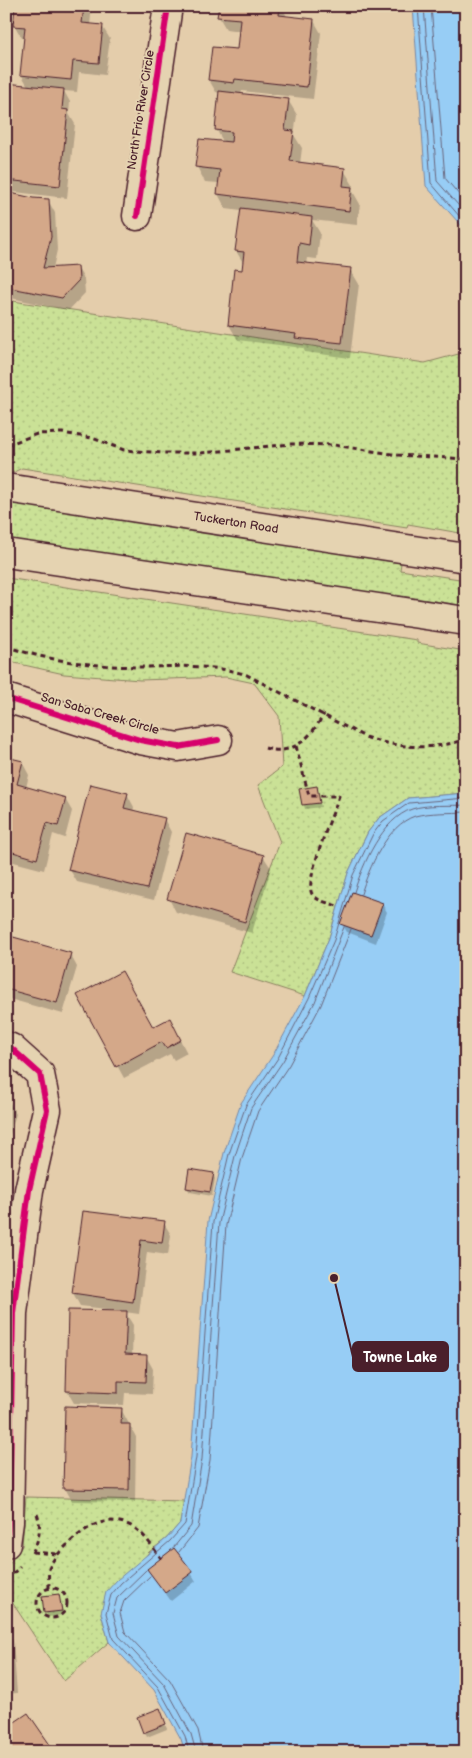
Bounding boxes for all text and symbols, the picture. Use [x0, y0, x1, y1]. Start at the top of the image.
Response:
street label: North Frio River Circle [124, 49, 158, 171]
street label: Tuckerton Road [192, 509, 280, 537]
street label: San Saba Creek Circle [39, 690, 161, 738]
callout: Towne Lake [353, 1342, 448, 1371]
text: Towne Lake [363, 1349, 437, 1366]

